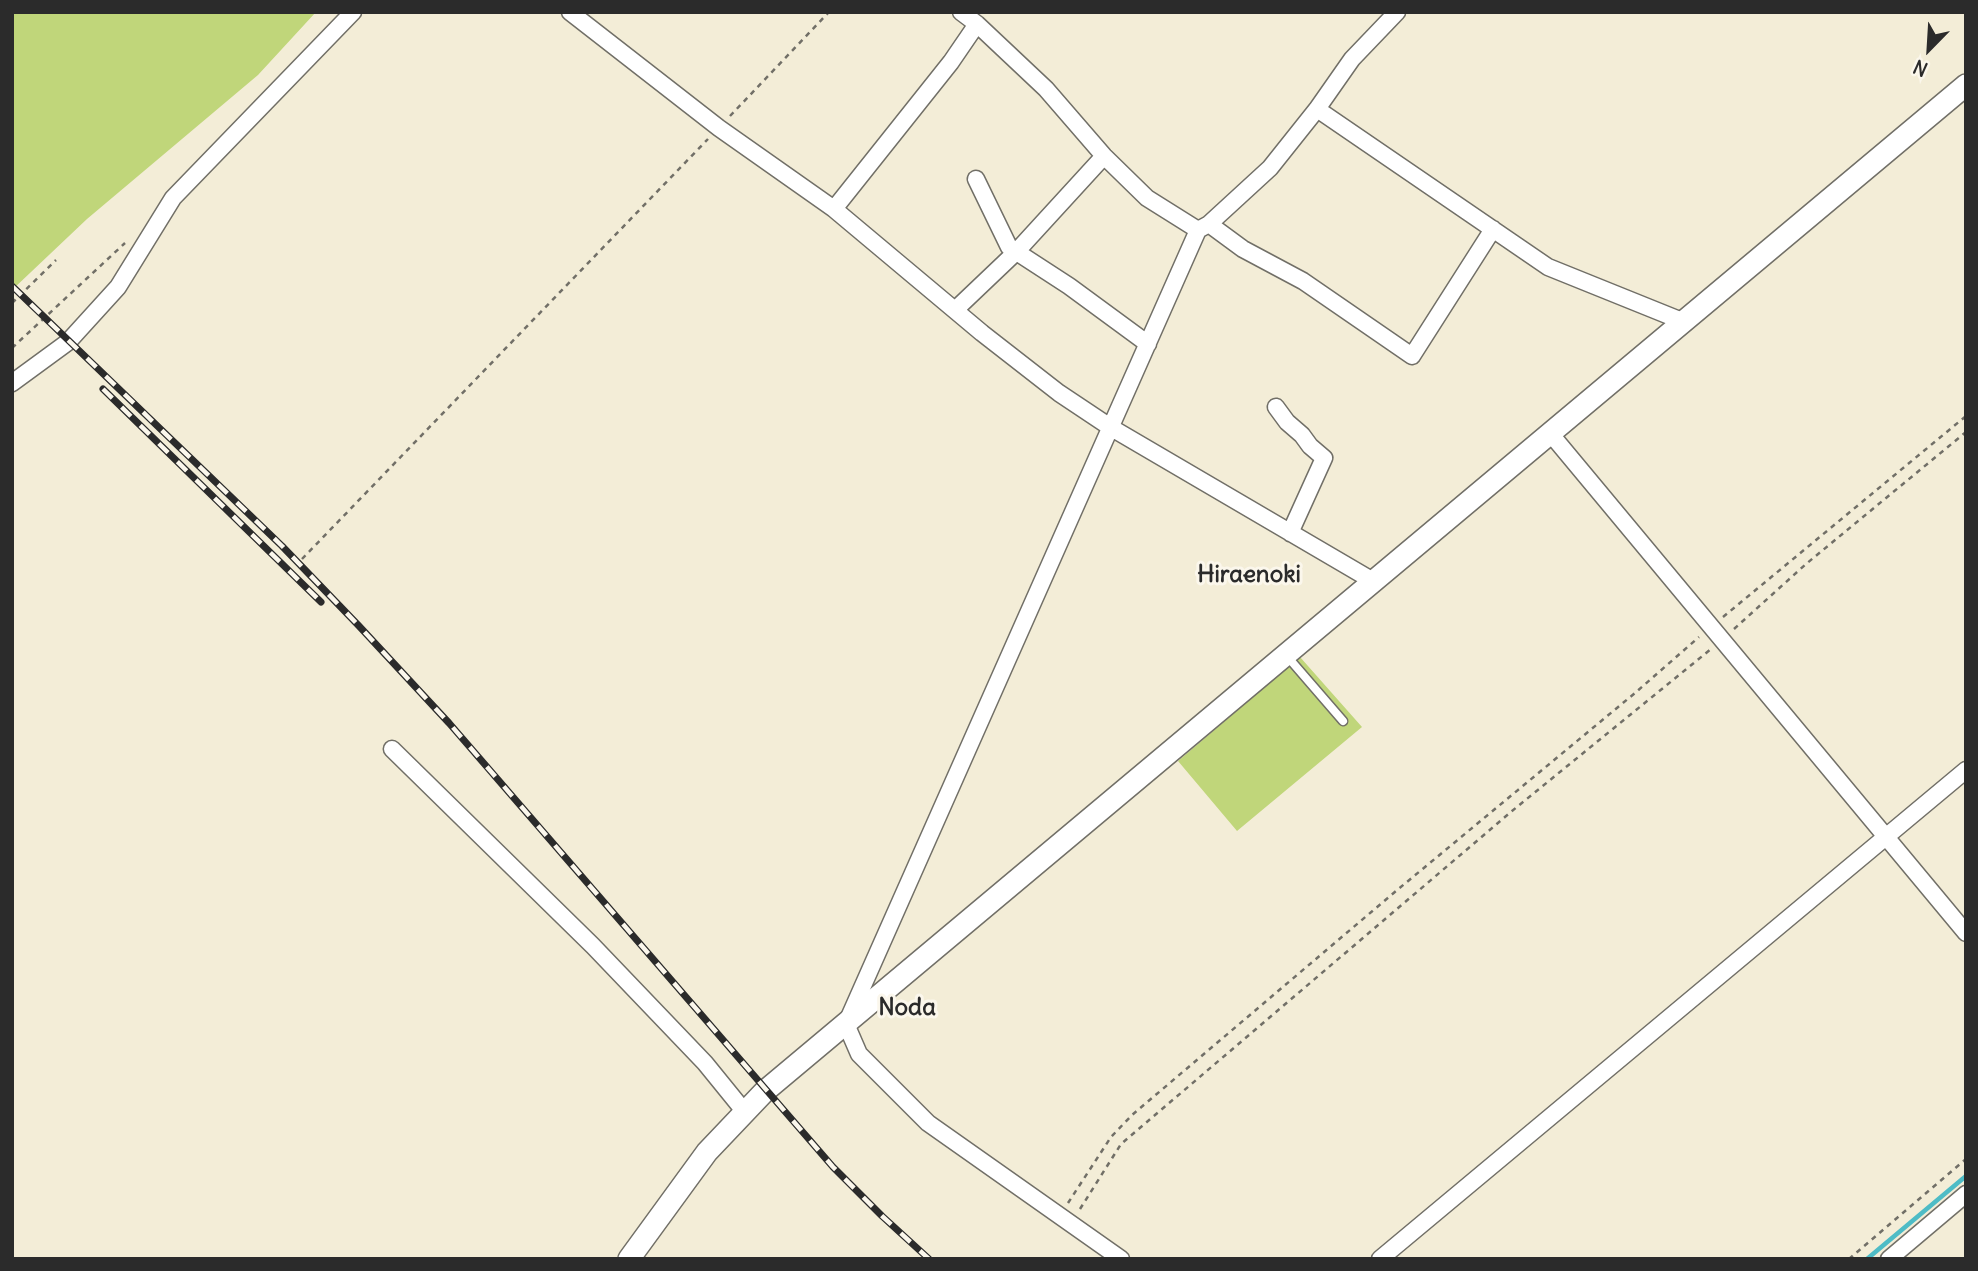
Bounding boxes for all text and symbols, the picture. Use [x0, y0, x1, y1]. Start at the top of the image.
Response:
north arrow [1894, 14, 1964, 84]
text: N [1910, 55, 1931, 82]
district label: Hiraenoki [1197, 561, 1301, 589]
district label: Noda [878, 994, 936, 1022]

